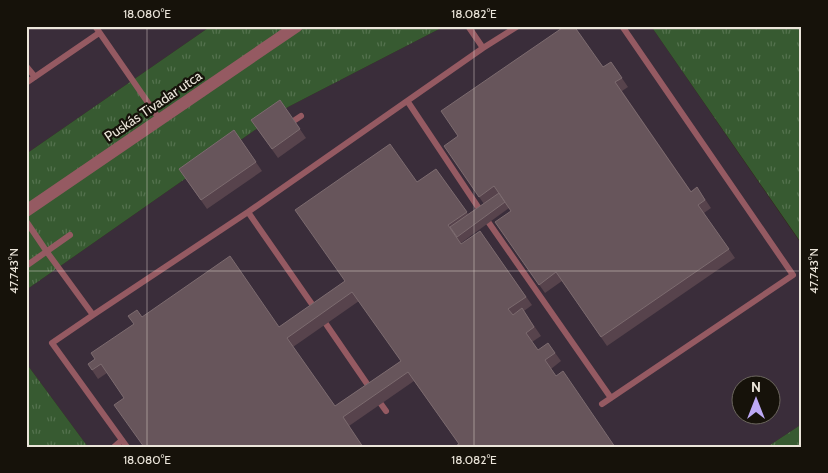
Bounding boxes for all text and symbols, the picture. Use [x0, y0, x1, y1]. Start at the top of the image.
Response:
text: 18.080°E [123, 6, 171, 21]
text: 18.082°E [451, 6, 497, 21]
street label: Puskás Tivadar utca [101, 67, 205, 145]
text: 47.743°N [6, 248, 21, 294]
text: 47.743°N [806, 248, 821, 294]
north arrow [730, 376, 780, 426]
text: N [751, 378, 761, 396]
text: 18.080°E [123, 452, 171, 467]
text: 18.082°E [451, 452, 497, 467]

